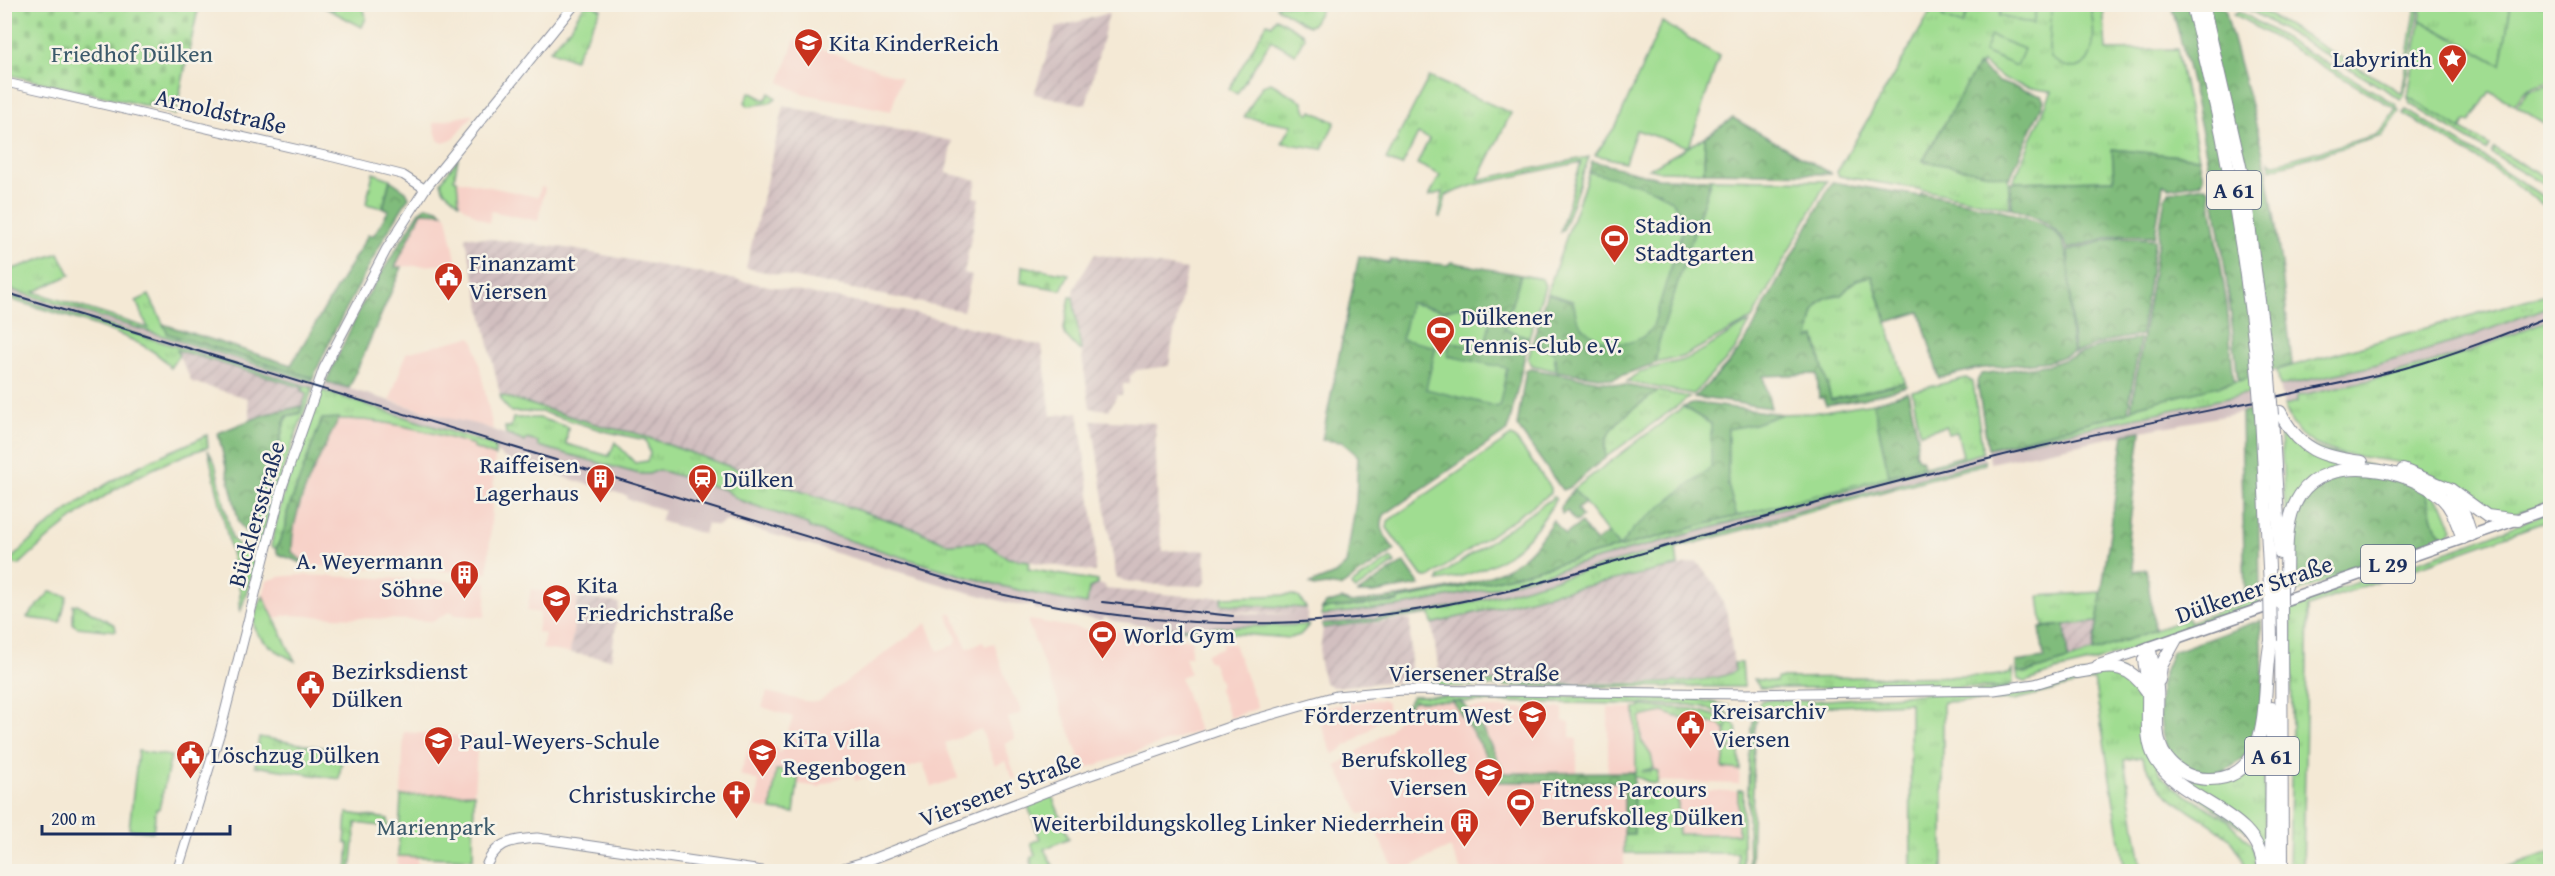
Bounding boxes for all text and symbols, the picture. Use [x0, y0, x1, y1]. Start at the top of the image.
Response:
place label: Kita KinderReich [829, 25, 1000, 60]
school or university icon: Kita KinderReich [792, 26, 824, 68]
park label: Friedhof Dülken [51, 36, 213, 71]
place label: Labyrinth [2333, 41, 2433, 76]
place icon: Labyrinth [2437, 42, 2469, 84]
street label: Arnoldstraße [152, 79, 290, 143]
road number: A 61 [2207, 171, 2261, 209]
place label: Stadion Stadtgarten [1635, 207, 1755, 270]
sports icon: Stadion Stadtgarten [1598, 222, 1630, 264]
place label: Finanzamt Viersen [469, 245, 576, 308]
public building icon: Finanzamt Viersen [432, 260, 464, 302]
place label: Dülkener Tennis-Club e.V. [1461, 299, 1622, 362]
sports icon: Dülkener Tennis-Club e.V. [1424, 314, 1456, 356]
street label: Bücklersstraße [218, 437, 294, 591]
place label: Raiffeisen Lagerhaus [476, 447, 580, 510]
place label: Dülken [723, 461, 794, 496]
building icon: Raiffeisen Lagerhaus [584, 462, 616, 504]
station icon: Dülken [686, 462, 718, 504]
place label: A. Weyermann Söhne [296, 543, 444, 606]
road number: L 29 [2361, 545, 2415, 583]
street label: Dülkener Straße [2171, 546, 2337, 632]
building icon: A. Weyermann Söhne [448, 558, 480, 600]
place label: Kita Friedrichstraße [577, 567, 734, 630]
school or university icon: Kita Friedrichstraße [540, 582, 572, 624]
place label: World Gym [1123, 617, 1236, 652]
sports icon: World Gym [1086, 618, 1118, 660]
place label: Bezirksdienst Dülken [332, 653, 469, 716]
street label: Viersener Straße [1389, 655, 1559, 690]
public building icon: Bezirksdienst Dülken [295, 668, 327, 710]
place label: Kreisarchiv Viersen [1712, 693, 1827, 756]
place label: Förderzentrum West [1304, 697, 1513, 732]
school or university icon: Förderzentrum West [1517, 698, 1549, 740]
public building icon: Kreisarchiv Viersen [1675, 708, 1707, 750]
place label: KiTa Villa Regenbogen [783, 721, 907, 784]
place label: Paul-Weyers-Schule [460, 723, 660, 758]
school or university icon: Paul-Weyers-Schule [423, 724, 455, 766]
school or university icon: KiTa Villa Regenbogen [746, 736, 778, 778]
place label: Löschzug Dülken [211, 737, 380, 772]
road number: A 61 [2245, 737, 2299, 775]
public building icon: Löschzug Dülken [174, 738, 206, 780]
place label: Berufskolleg Viersen [1341, 741, 1468, 804]
street label: Viersener Straße [914, 742, 1086, 836]
school or university icon: Berufskolleg Viersen [1472, 756, 1504, 798]
place label: Fitness Parcours Berufskolleg Dülken [1542, 771, 1744, 834]
place label: Christuskirche [569, 777, 716, 812]
church icon: Christuskirche [721, 778, 753, 820]
sports icon: Fitness Parcours Berufskolleg Dülken [1505, 786, 1537, 828]
scale bar [42, 798, 230, 836]
text: 200 m [51, 805, 96, 832]
place label: Weiterbildungskolleg Linker Niederrhein [1032, 805, 1445, 840]
building icon: Weiterbildungskolleg Linker Niederrhein [1449, 806, 1481, 848]
park label: Marienpark [377, 809, 496, 844]

